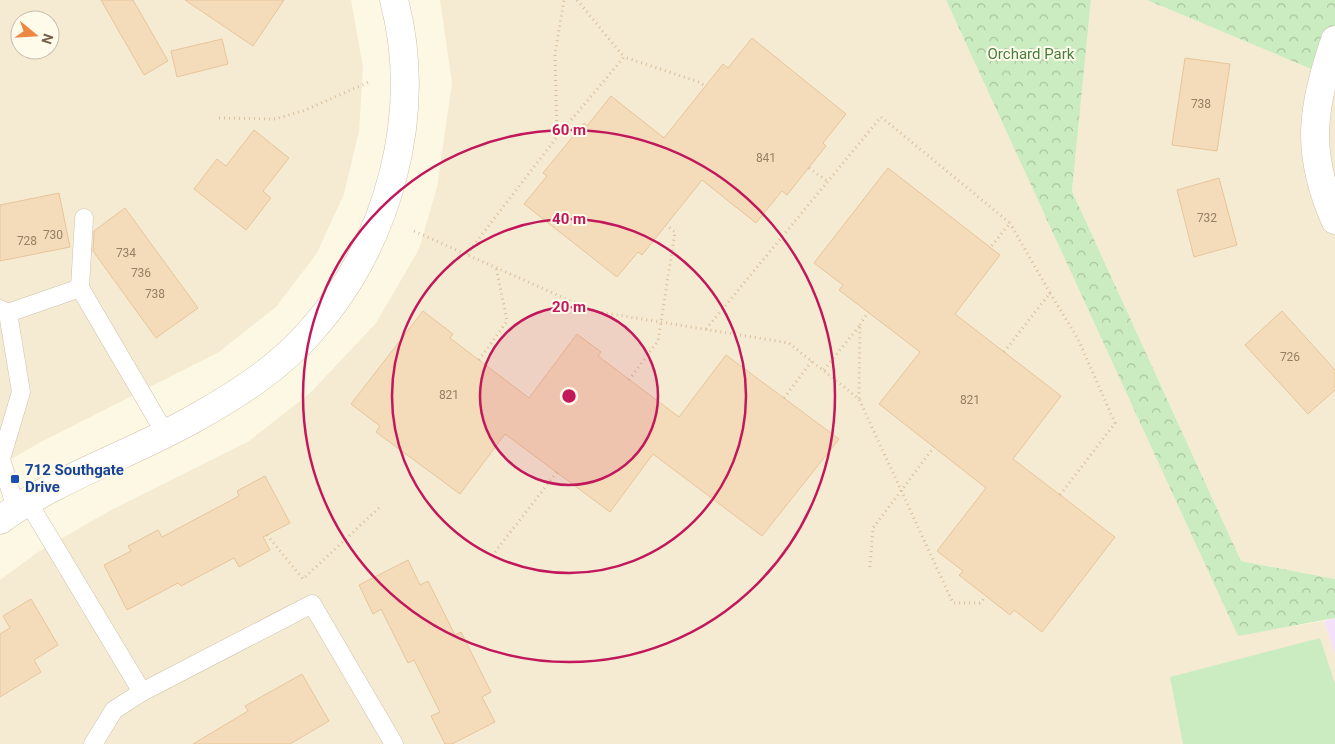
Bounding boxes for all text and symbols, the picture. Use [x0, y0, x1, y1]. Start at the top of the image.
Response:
north arrow [10, 10, 60, 60]
text: N [38, 32, 57, 46]
park label: Orchard Park [988, 45, 1075, 63]
house number: 738 [1191, 97, 1211, 111]
text: 60 m [552, 121, 586, 139]
house number: 841 [756, 151, 776, 165]
text: 40 m [552, 210, 586, 228]
house number: 732 [1197, 211, 1217, 225]
house number: 730 [43, 228, 63, 242]
house number: 728 [17, 234, 37, 248]
house number: 734 [116, 246, 136, 260]
house number: 736 [131, 266, 151, 280]
house number: 738 [145, 287, 165, 301]
text: 20 m [552, 298, 586, 316]
house number: 726 [1280, 350, 1300, 364]
centre of rings [560, 387, 578, 405]
house number: 821 [439, 388, 459, 402]
house number: 821 [960, 393, 980, 407]
place label: 712 Southgate Drive [25, 461, 124, 496]
marker: 712 Southgate Drive [9, 473, 21, 485]

